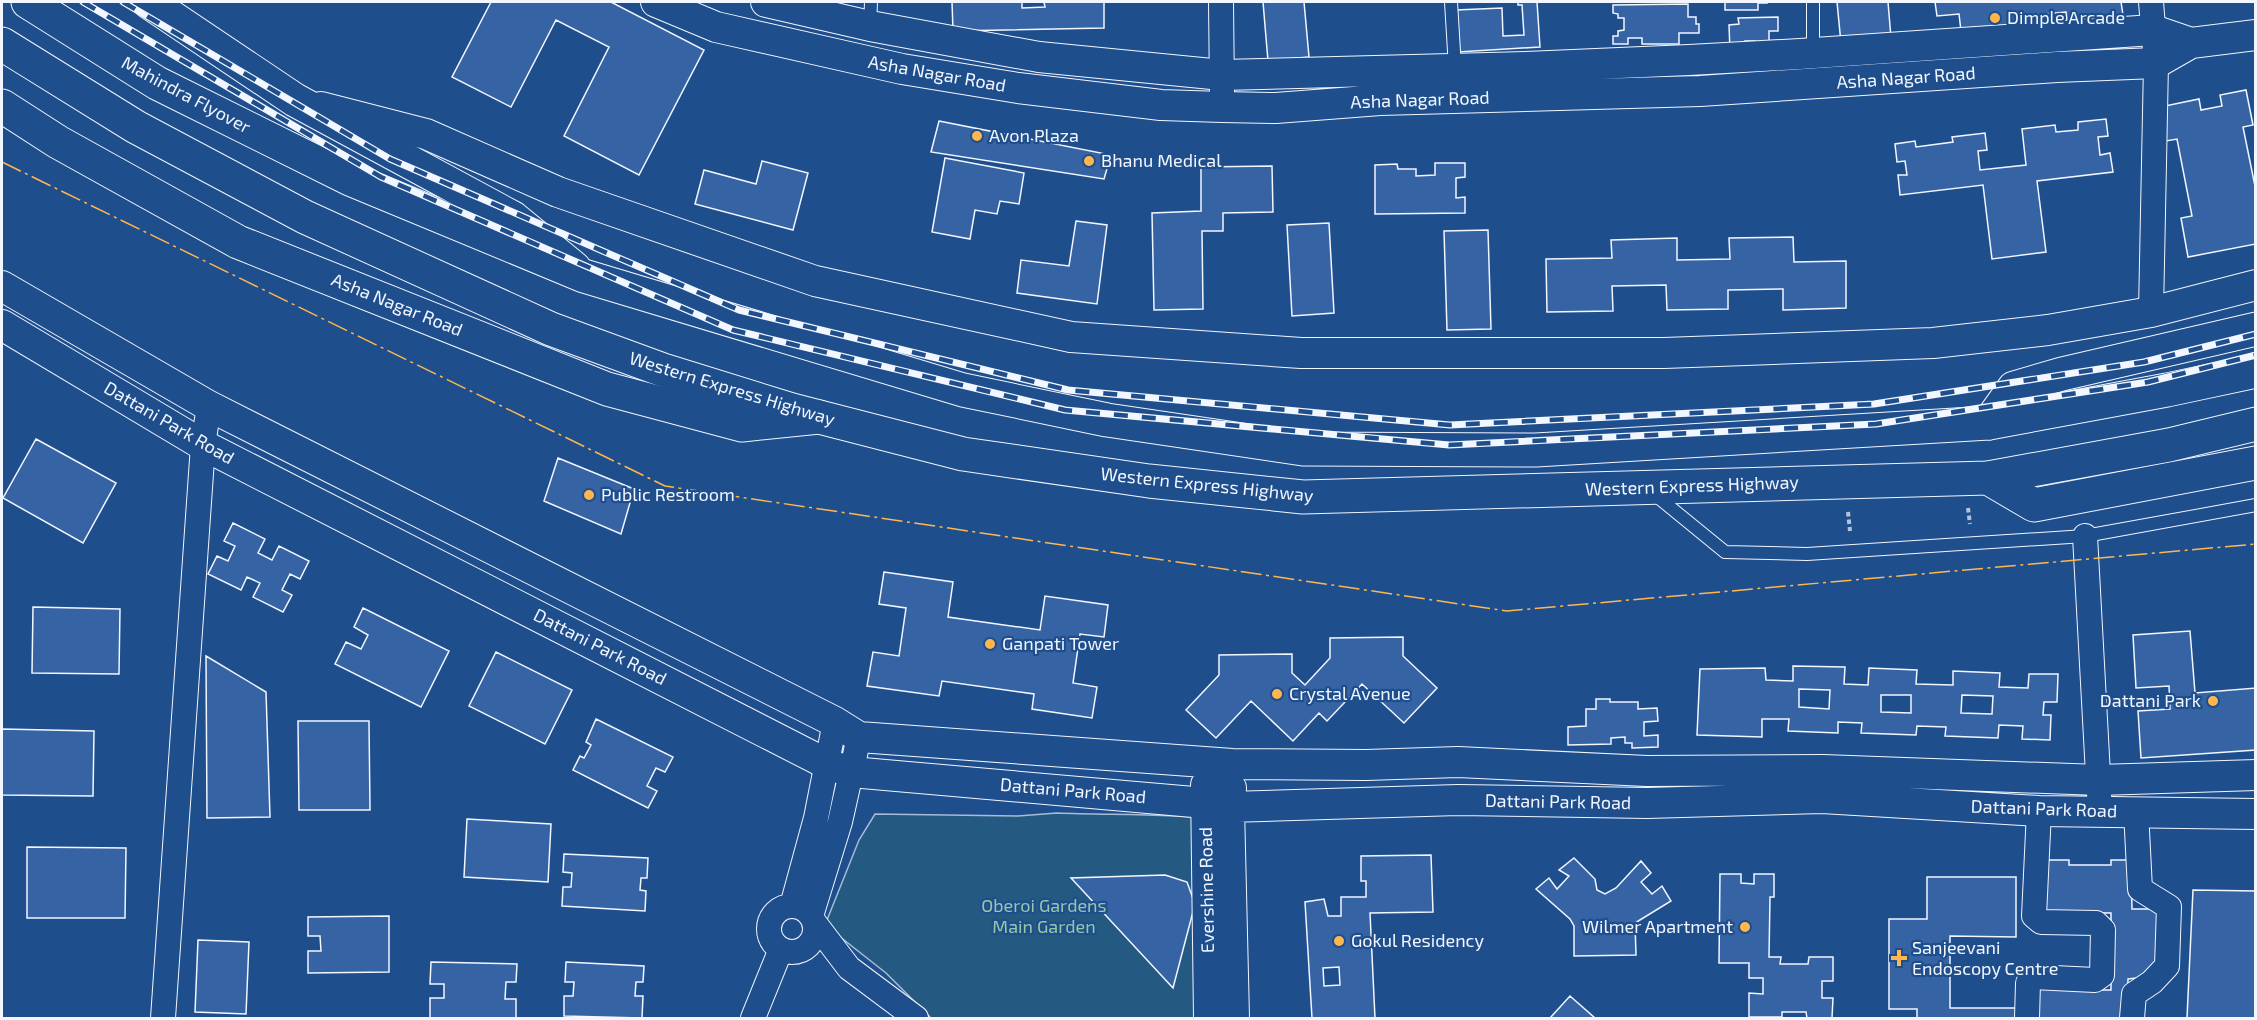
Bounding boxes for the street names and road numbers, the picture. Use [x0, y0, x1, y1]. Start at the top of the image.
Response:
street label: Asha Nagar Road [867, 50, 1008, 96]
street label: Mahindra Flyover [118, 51, 255, 137]
street label: Asha Nagar Road [1836, 61, 1976, 93]
street label: Asha Nagar Road [1350, 86, 1490, 112]
street label: Asha Nagar Road [329, 268, 466, 340]
street label: Western Express Highway [627, 346, 838, 430]
street label: Dattani Park Road [101, 376, 238, 468]
street label: Western Express Highway [1100, 462, 1315, 506]
street label: Western Express Highway [1585, 470, 1800, 500]
street label: Dattani Park Road [530, 603, 671, 689]
street label: Dattani Park Road [999, 773, 1147, 807]
street label: Dattani Park Road [1485, 789, 1631, 813]
street label: Dattani Park Road [1970, 794, 2118, 822]
street label: Evershine Road [1194, 827, 1218, 953]

